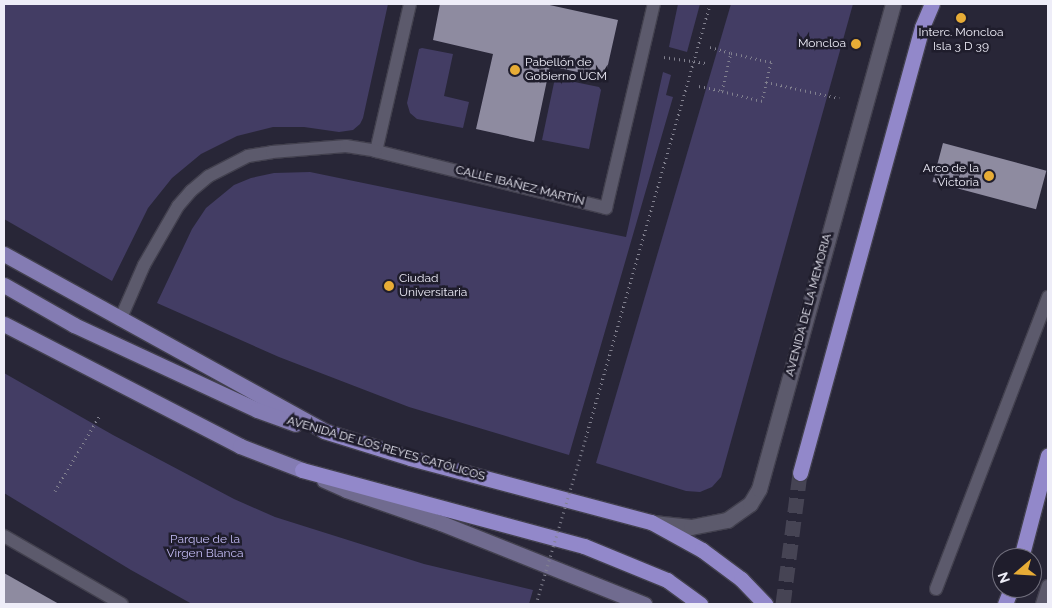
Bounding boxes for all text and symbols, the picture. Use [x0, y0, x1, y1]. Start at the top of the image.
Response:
marker: Interc. Moncloa Isla 3 D 39 [955, 12, 967, 24]
place label: Interc. Moncloa Isla 3 D 39 [919, 26, 1003, 54]
place label: Moncloa [798, 37, 846, 51]
marker: Moncloa [850, 38, 862, 50]
place label: Pabellón de Gobierno UCM [525, 56, 607, 84]
marker: Pabellón de Gobierno UCM [509, 64, 521, 76]
place label: Arco de la Victoria [923, 162, 979, 190]
street label: CALLE IBÁÑEZ MARTÍN [454, 163, 586, 209]
marker: Arco de la Victoria [983, 170, 995, 182]
street label: AVENIDA DE LA MEMORIA [783, 232, 835, 378]
place label: Ciudad Universitaria [399, 272, 467, 300]
marker: Ciudad Universitaria [383, 280, 395, 292]
street label: AVENIDA DE LOS REYES CATÓLICOS [285, 414, 487, 484]
park label: Parque de la Virgen Blanca [166, 533, 244, 561]
north arrow [992, 548, 1042, 598]
text: N [994, 570, 1013, 585]

